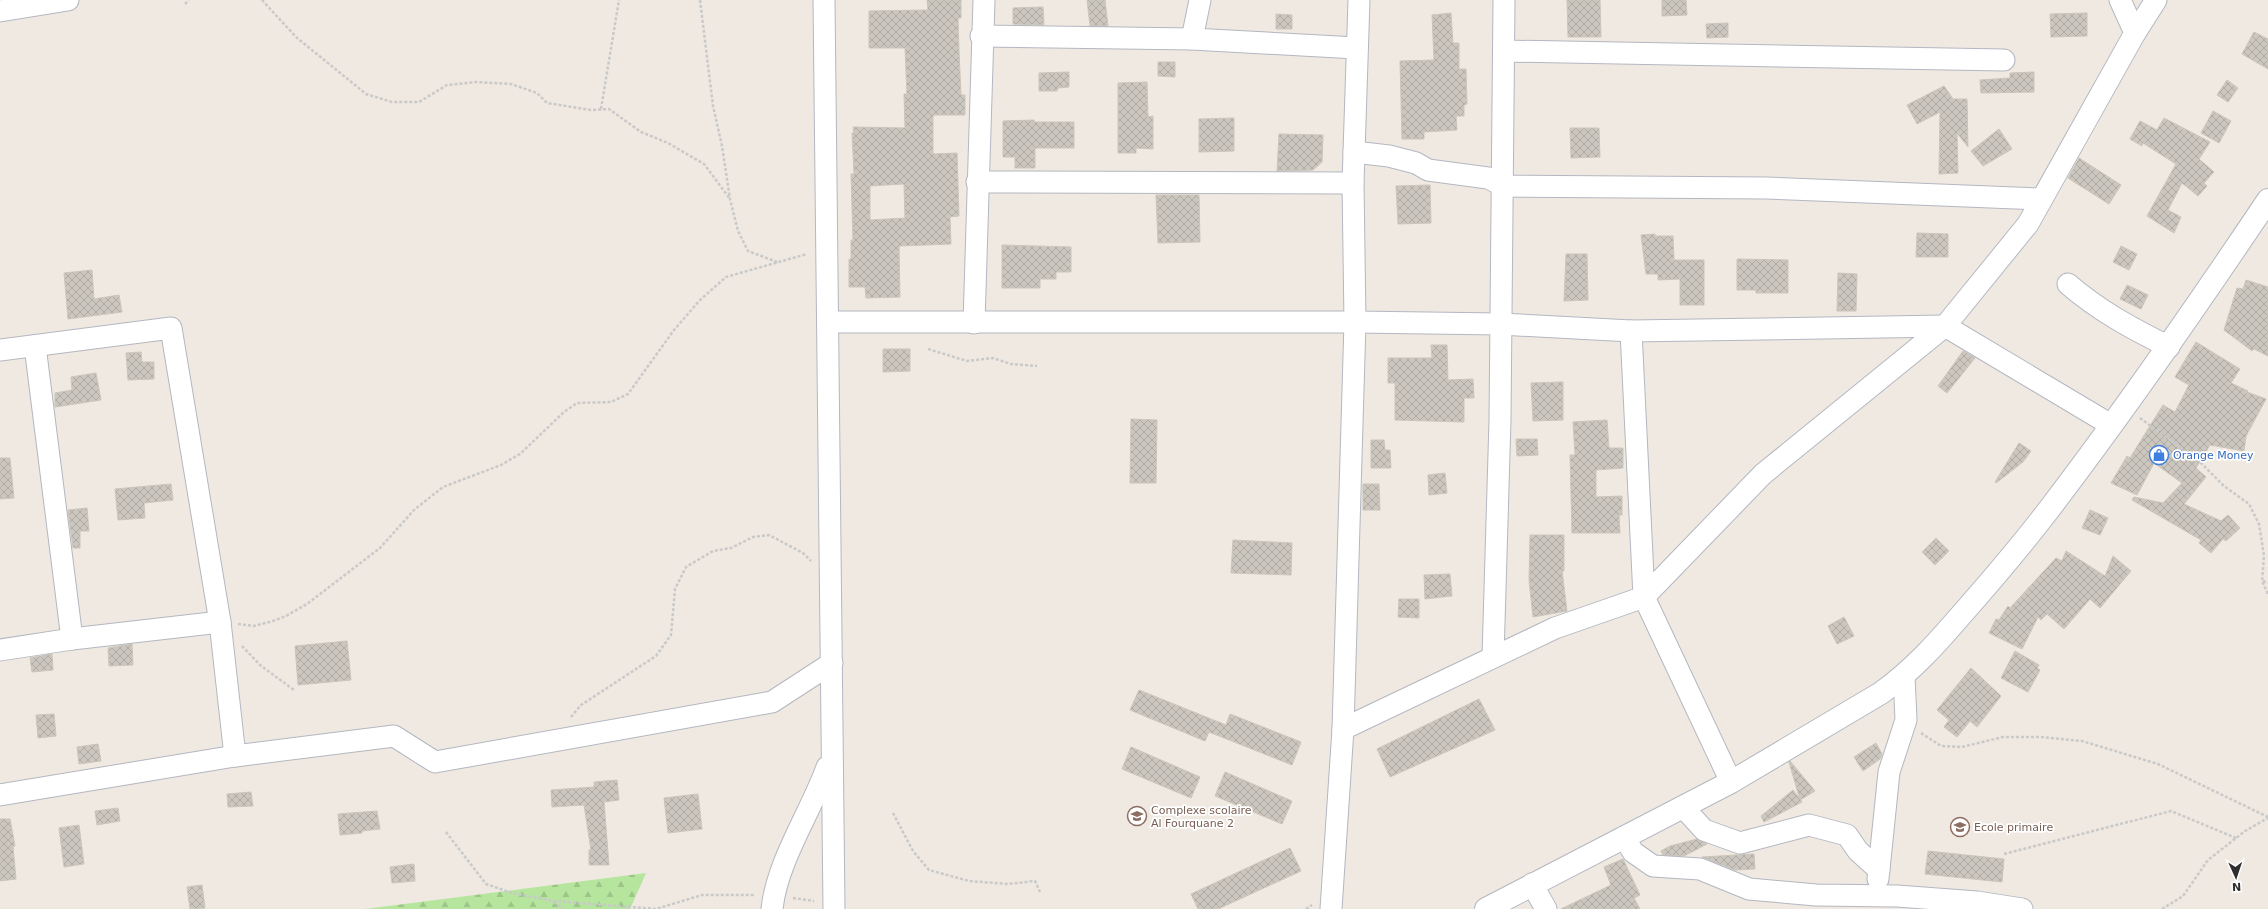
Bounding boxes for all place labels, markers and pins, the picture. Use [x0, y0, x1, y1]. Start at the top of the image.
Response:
shop icon: Orange Money [2148, 444, 2170, 466]
place label: Orange Money [2173, 449, 2254, 462]
place label: Complexe scolaire Al Fourquane 2 [1151, 804, 1252, 830]
school or university icon: Complexe scolaire Al Fourquane 2 [1126, 805, 1148, 827]
school or university icon: Ecole primaire [1949, 816, 1971, 838]
place label: Ecole primaire [1974, 821, 2053, 834]

